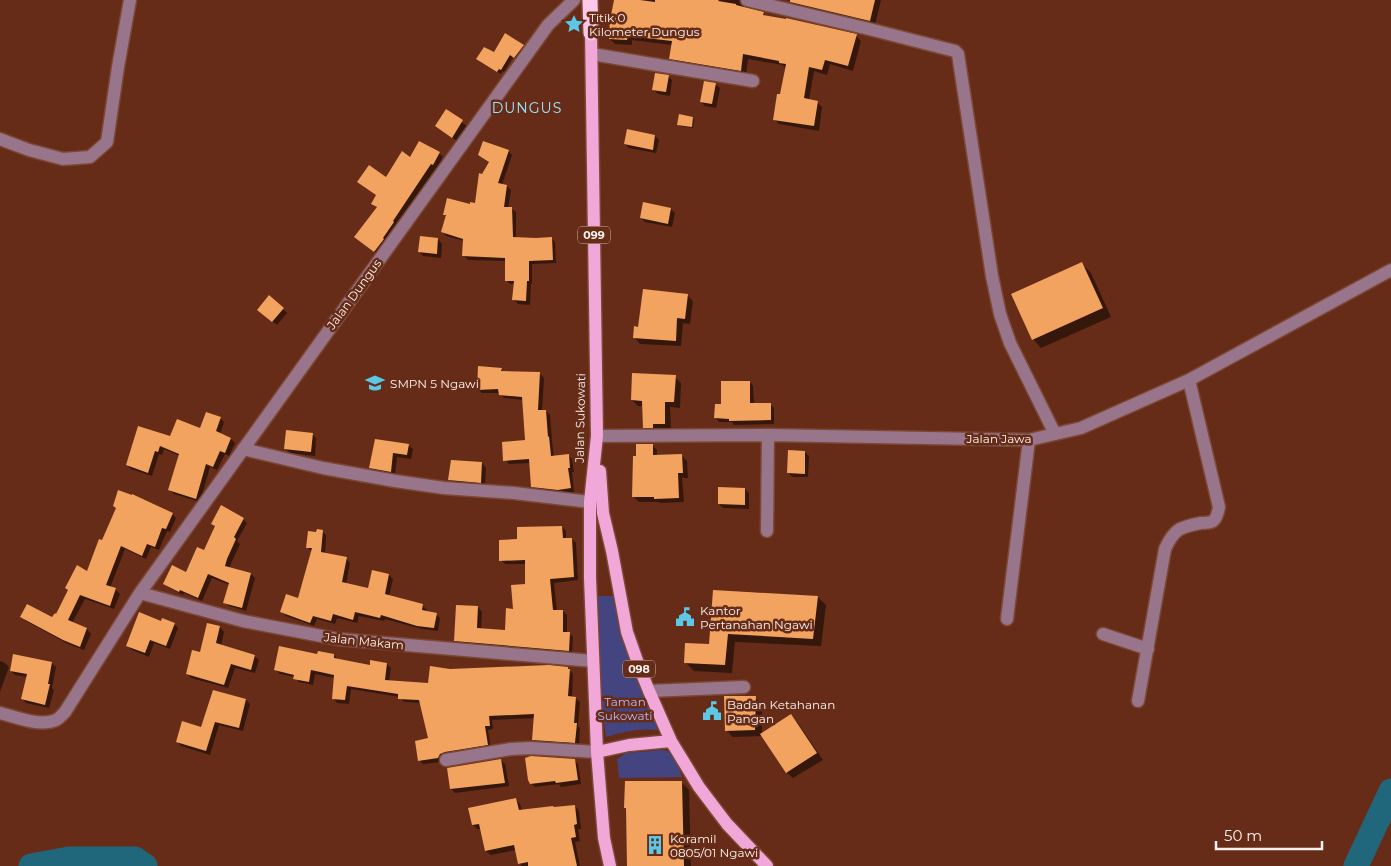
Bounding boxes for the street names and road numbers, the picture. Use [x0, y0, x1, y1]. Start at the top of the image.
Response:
road number: 099 [578, 226, 610, 244]
street label: Jalan Dungus [323, 256, 385, 333]
street label: Jalan Sukowati [572, 373, 588, 464]
street label: Jalan Jawa [965, 431, 1032, 446]
street label: Jalan Makam [322, 629, 405, 653]
road number: 098 [623, 661, 655, 678]

